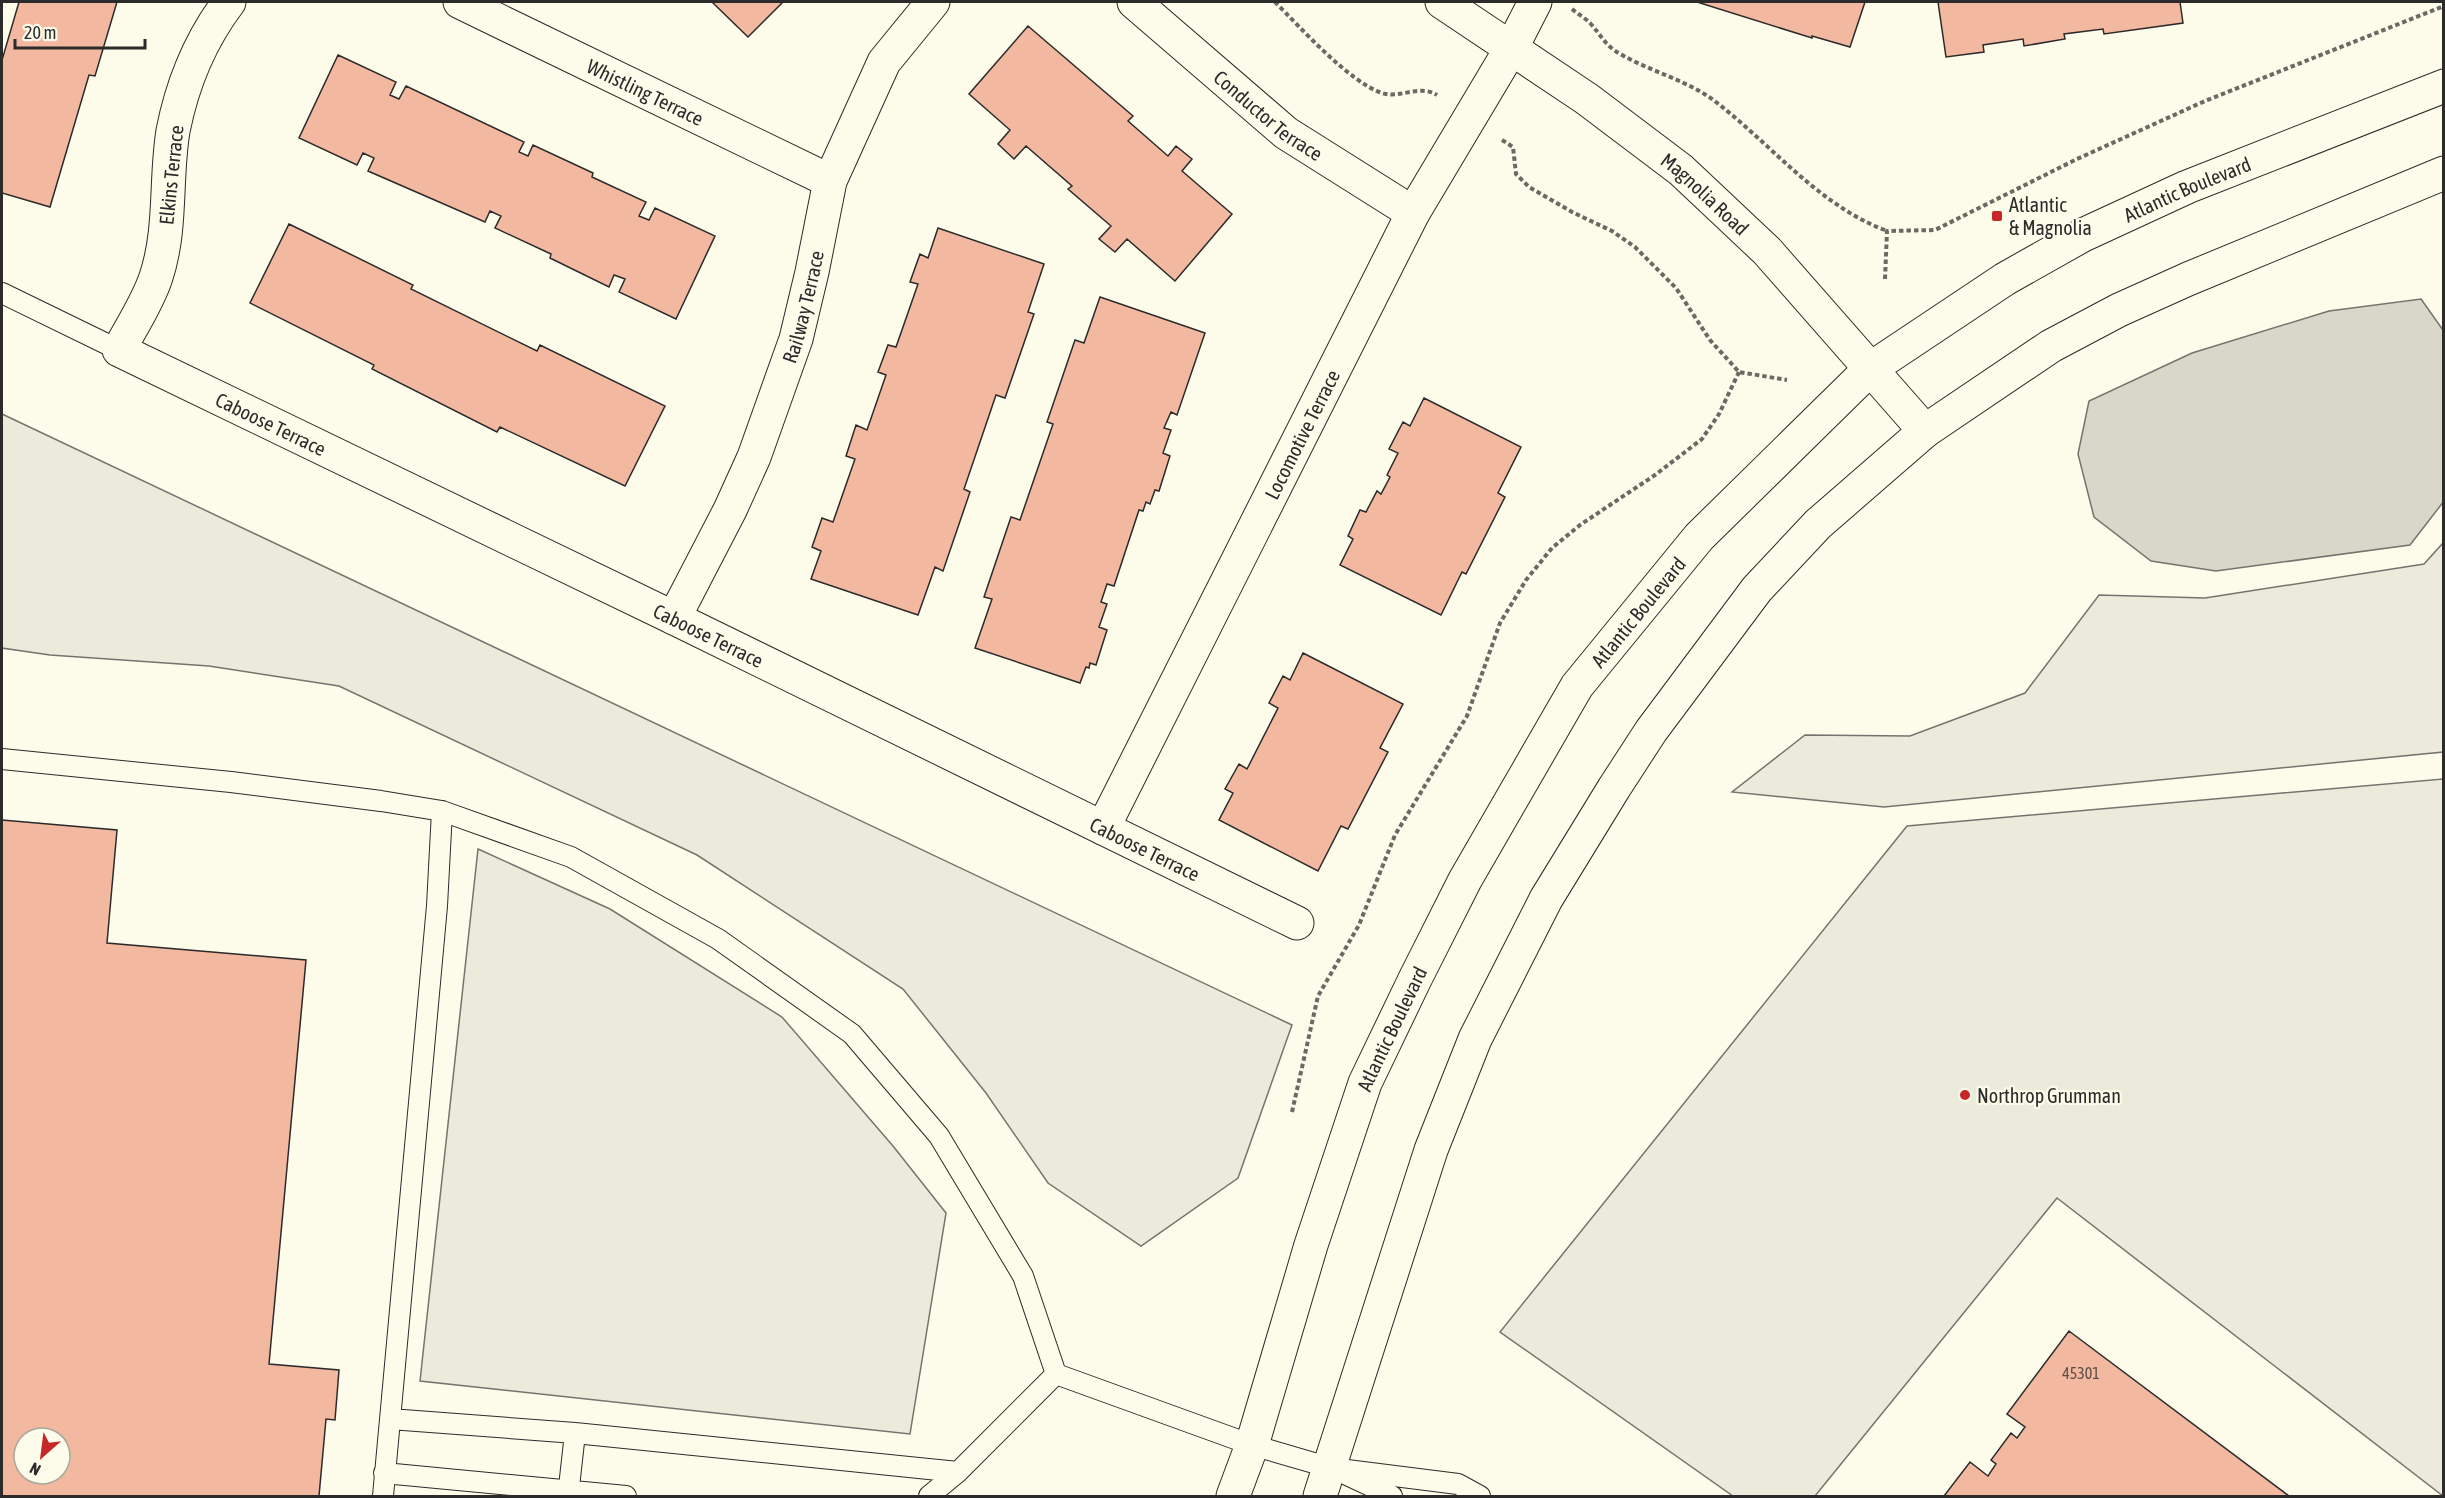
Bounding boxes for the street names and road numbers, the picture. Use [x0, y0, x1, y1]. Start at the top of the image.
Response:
street label: Whistling Terrace [583, 54, 707, 130]
street label: Conductor Terrace [1210, 65, 1327, 165]
street label: Elkins Terrace [154, 124, 188, 226]
street label: Magnolia Road [1657, 148, 1754, 239]
street label: Atlantic Boulevard [2120, 152, 2254, 226]
street label: Railway Terrace [777, 249, 827, 366]
street label: Locomotive Terrace [1259, 366, 1344, 503]
street label: Caboose Terrace [212, 387, 330, 460]
street label: Atlantic Boulevard [1586, 552, 1690, 672]
street label: Caboose Terrace [650, 598, 767, 672]
street label: Caboose Terrace [1086, 812, 1204, 885]
street label: Atlantic Boulevard [1352, 962, 1431, 1094]

